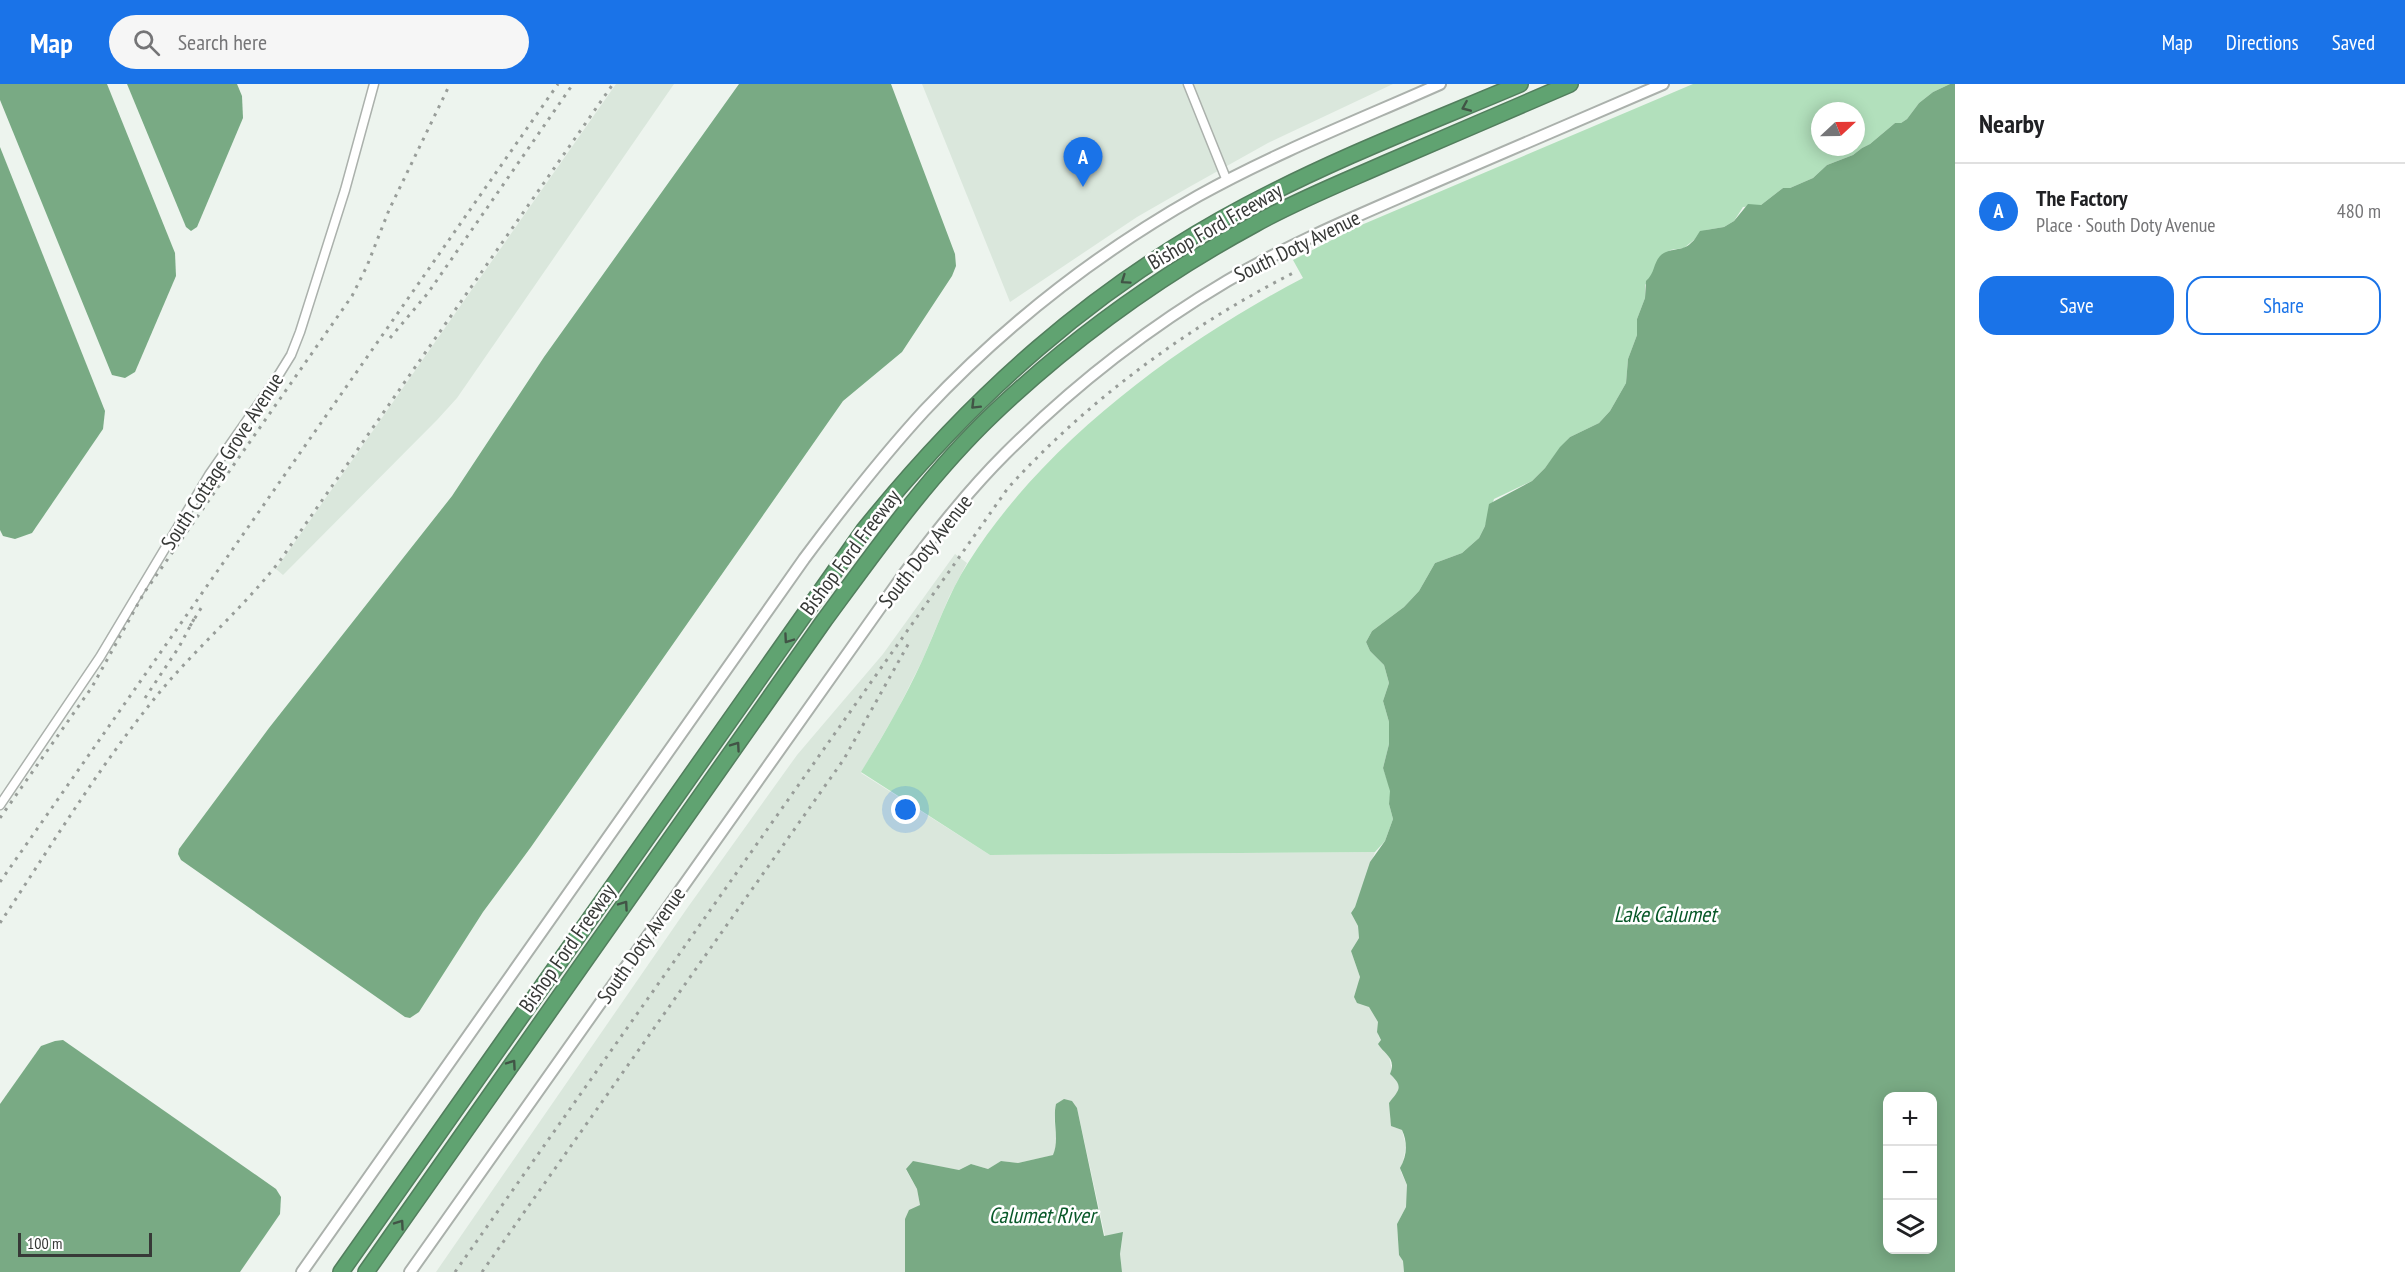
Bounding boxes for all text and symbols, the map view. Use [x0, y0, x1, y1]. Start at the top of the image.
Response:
search box [109, 15, 529, 69]
text: Map [30, 24, 73, 61]
icon: search [130, 26, 163, 59]
text: Search here [178, 28, 267, 56]
text: Map [2162, 29, 2193, 56]
text: Directions [2226, 29, 2299, 56]
text: Saved [2332, 29, 2375, 56]
one-way arrow [1462, 100, 1473, 112]
north arrow [1811, 102, 1865, 156]
text: Nearby [1979, 107, 2044, 140]
pin: A [1064, 138, 1102, 187]
street label: Bishop Ford Freeway [1143, 177, 1287, 275]
text: The Factory [2036, 184, 2128, 212]
text: A [1993, 198, 2004, 224]
text: 480 m [2337, 198, 2381, 224]
street label: South Doty Avenue [1230, 204, 1364, 288]
text: Place · South Doty Avenue [2036, 212, 2216, 238]
one-way arrow [1120, 273, 1131, 284]
button: Save [1979, 276, 2174, 335]
button: Share [2186, 276, 2381, 335]
street label: South Cottage Grove Avenue [155, 367, 289, 555]
one-way arrow [971, 397, 982, 408]
street label: Bishop Ford Freeway [794, 484, 906, 620]
street label: South Doty Avenue [872, 489, 978, 613]
one-way arrow [784, 632, 795, 643]
one-way arrow [729, 741, 740, 752]
your location [891, 795, 920, 824]
street label: Bishop Ford Freeway [513, 878, 621, 1017]
street label: South Doty Avenue [591, 881, 691, 1009]
one-way arrow [617, 900, 628, 911]
water label: Lake Calumet [1614, 900, 1719, 928]
one-way arrow [505, 1060, 516, 1071]
map controls [1883, 1092, 1937, 1254]
button: + [1883, 1092, 1937, 1146]
button: − [1883, 1146, 1937, 1200]
button: layers [1883, 1200, 1937, 1254]
water label: Calumet River [989, 1201, 1098, 1229]
one-way arrow [393, 1220, 404, 1231]
scale bar [18, 1230, 152, 1258]
text: 100 m [27, 1233, 62, 1253]

